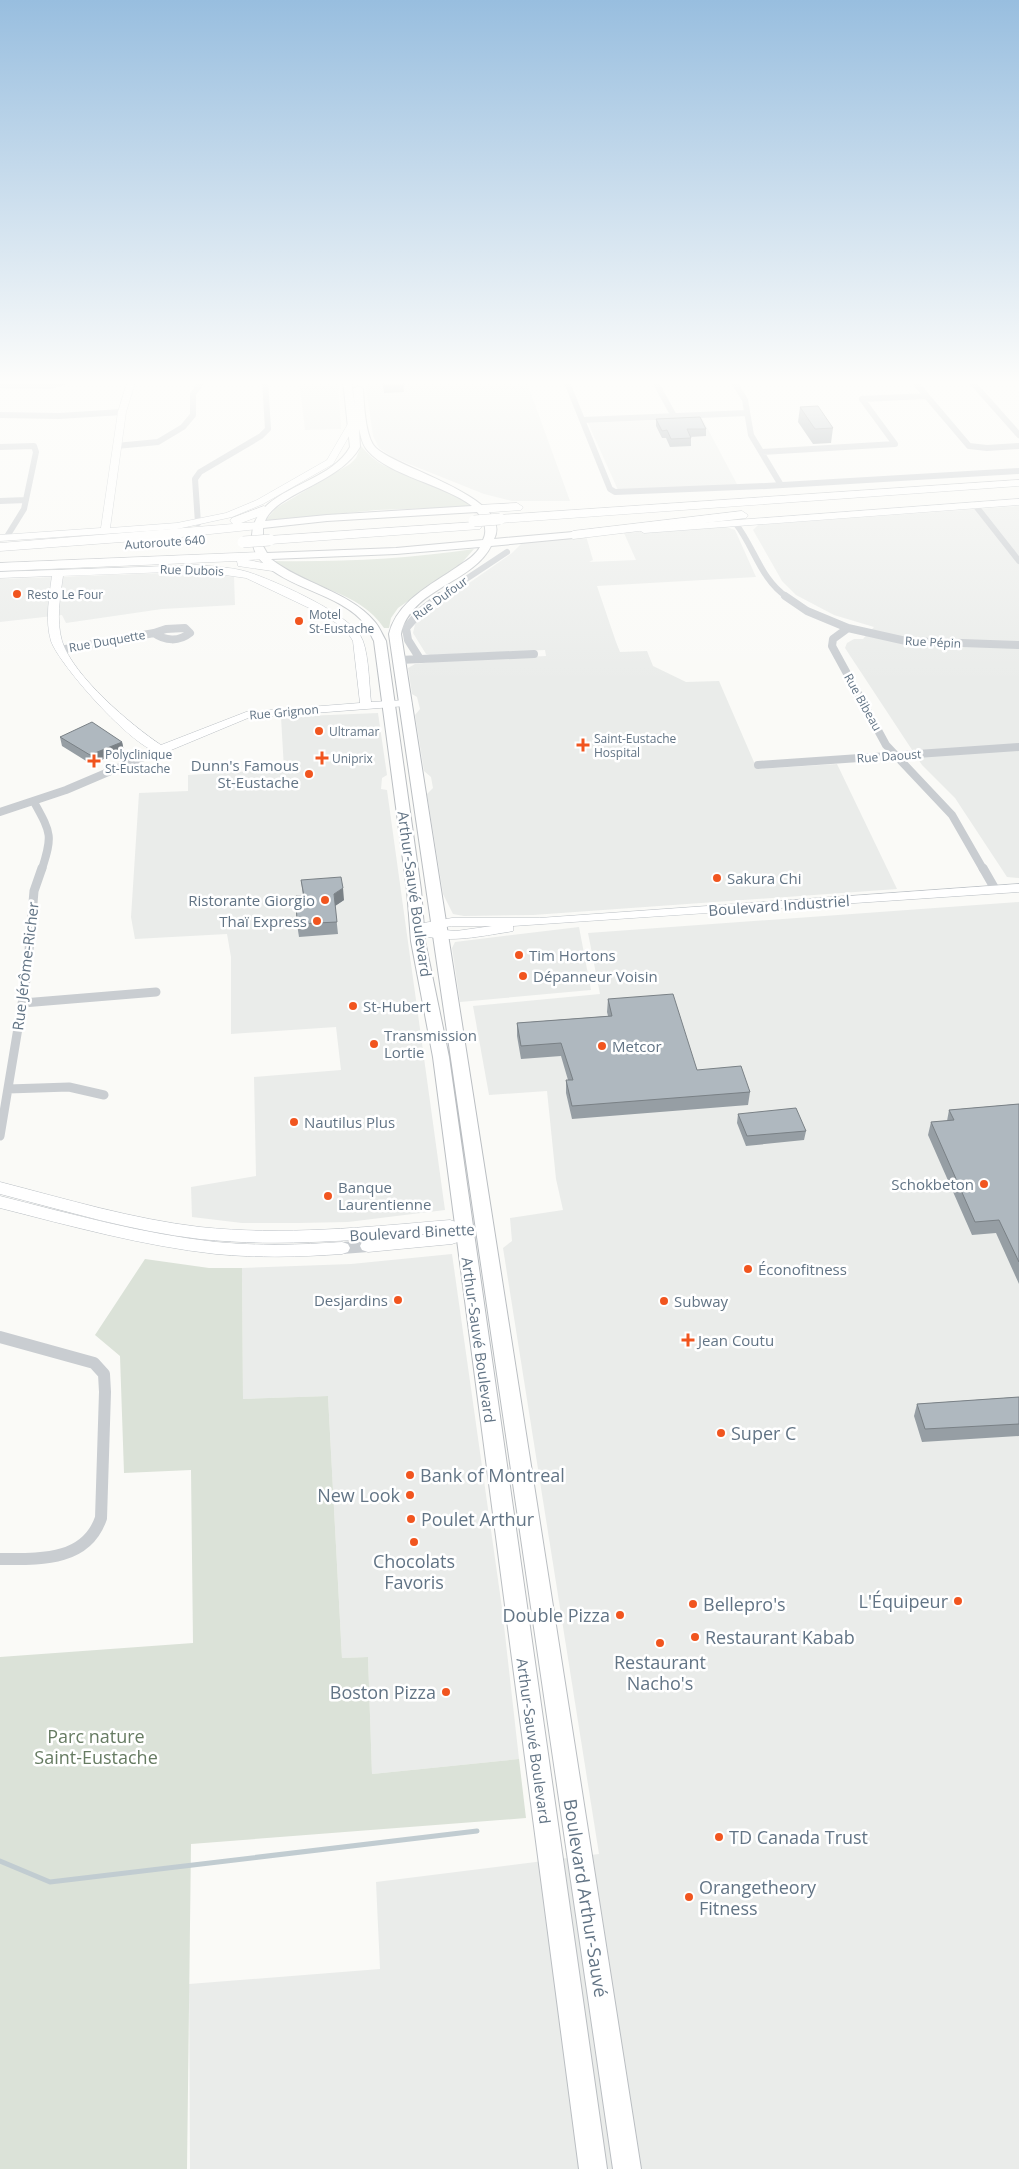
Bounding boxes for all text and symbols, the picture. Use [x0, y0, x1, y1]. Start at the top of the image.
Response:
street label: Autoroute 640 [124, 531, 206, 553]
street label: Rue Dubois [160, 560, 225, 580]
street label: Rue Dufour [409, 572, 471, 624]
place label: Resto Le Four [27, 586, 103, 603]
marker: Resto Le Four [11, 588, 23, 600]
place label: Motel St-Eustache [309, 606, 375, 637]
marker: Motel St-Eustache [293, 615, 305, 627]
street label: Rue Duquette [67, 626, 147, 656]
street label: Rue Pépin [904, 632, 962, 652]
street label: Rue Bibeau [840, 670, 886, 734]
street label: Rue Grignon [249, 700, 319, 724]
place label: Ultramar [329, 723, 379, 740]
marker: Ultramar [313, 725, 325, 737]
place label: Saint-Eustache Hospital [594, 730, 677, 761]
marker: Saint-Eustache Hospital [576, 738, 590, 752]
street label: Rue Daoust [856, 745, 922, 767]
place label: Polyclinique St-Eustache [105, 746, 172, 777]
place label: Uniprix [332, 750, 373, 767]
marker: Uniprix [316, 752, 328, 764]
marker: Polyclinique St-Eustache [87, 754, 101, 768]
place label: Dunn's Famous St-Eustache [191, 755, 299, 792]
marker: Dunn's Famous St-Eustache [303, 768, 315, 780]
street label: Arthur-Sauvé Boulevard [393, 810, 437, 978]
place label: Sakura Chi [727, 868, 801, 888]
marker: Sakura Chi [711, 872, 723, 884]
place label: Ristorante Giorgio [188, 890, 315, 910]
street label: Boulevard Industriel [708, 890, 850, 920]
marker: Ristorante Giorgio [319, 894, 331, 906]
street label: Rue Jérôme-Richer [7, 901, 43, 1031]
place label: Thaï Express [219, 911, 307, 931]
marker: Thaï Express [311, 915, 323, 927]
place label: Tim Hortons [529, 945, 616, 965]
marker: Tim Hortons [513, 949, 525, 961]
place label: Dépanneur Voisin [533, 966, 658, 986]
marker: Dépanneur Voisin [517, 970, 529, 982]
place label: St-Hubert [363, 996, 431, 1016]
marker: St-Hubert [347, 1000, 359, 1012]
place label: Transmission Lortie [384, 1025, 477, 1062]
place label: Metcor [612, 1036, 662, 1056]
marker: Transmission Lortie [368, 1038, 380, 1050]
marker: Metcor [596, 1040, 608, 1052]
place label: Nautilus Plus [304, 1112, 395, 1132]
marker: Nautilus Plus [288, 1116, 300, 1128]
place label: Schokbeton [891, 1174, 974, 1194]
place label: Banque Laurentienne [338, 1177, 432, 1214]
marker: Schokbeton [978, 1178, 990, 1190]
marker: Banque Laurentienne [322, 1190, 334, 1202]
street label: Boulevard Binette [349, 1219, 475, 1245]
street label: Arthur-Sauvé Boulevard [457, 1256, 501, 1424]
place label: Éconofitness [758, 1259, 847, 1279]
marker: Éconofitness [742, 1263, 754, 1275]
place label: Desjardins [314, 1290, 388, 1310]
place label: Subway [674, 1291, 729, 1311]
marker: Desjardins [392, 1294, 404, 1306]
marker: Subway [658, 1295, 670, 1307]
place label: Jean Coutu [696, 1330, 774, 1350]
marker: Jean Coutu [682, 1334, 694, 1346]
place label: Super C [731, 1421, 796, 1445]
marker: Super C [715, 1427, 727, 1439]
place label: Bank of Montreal [420, 1463, 565, 1487]
marker: Bank of Montreal [404, 1469, 416, 1481]
place label: New Look [317, 1483, 401, 1507]
marker: New Look [404, 1489, 416, 1501]
place label: Poulet Arthur [421, 1507, 535, 1531]
marker: Poulet Arthur [405, 1513, 417, 1525]
marker: Chocolats Favoris [408, 1536, 420, 1548]
place label: Chocolats Favoris [373, 1549, 455, 1594]
place label: L'Équipeur [859, 1589, 949, 1613]
place label: Bellepro's [703, 1592, 786, 1616]
marker: L'Équipeur [952, 1595, 964, 1607]
marker: Bellepro's [687, 1598, 699, 1610]
place label: Double Pizza [502, 1603, 610, 1627]
marker: Double Pizza [614, 1609, 626, 1621]
place label: Restaurant Kabab [705, 1625, 855, 1649]
marker: Restaurant Kabab [689, 1631, 701, 1643]
marker: Restaurant Nacho's [654, 1637, 666, 1649]
place label: Restaurant Nacho's [614, 1650, 706, 1695]
street label: Arthur-Sauvé Boulevard [512, 1657, 556, 1825]
place label: Boston Pizza [330, 1680, 436, 1704]
marker: Boston Pizza [440, 1686, 452, 1698]
park label: Parc nature Saint-Eustache [34, 1724, 158, 1769]
street label: Boulevard Arthur-Sauvé [558, 1797, 614, 1999]
place label: TD Canada Trust [729, 1825, 868, 1849]
marker: TD Canada Trust [713, 1831, 725, 1843]
place label: Orangetheory Fitness [699, 1875, 817, 1920]
marker: Orangetheory Fitness [683, 1891, 695, 1903]

